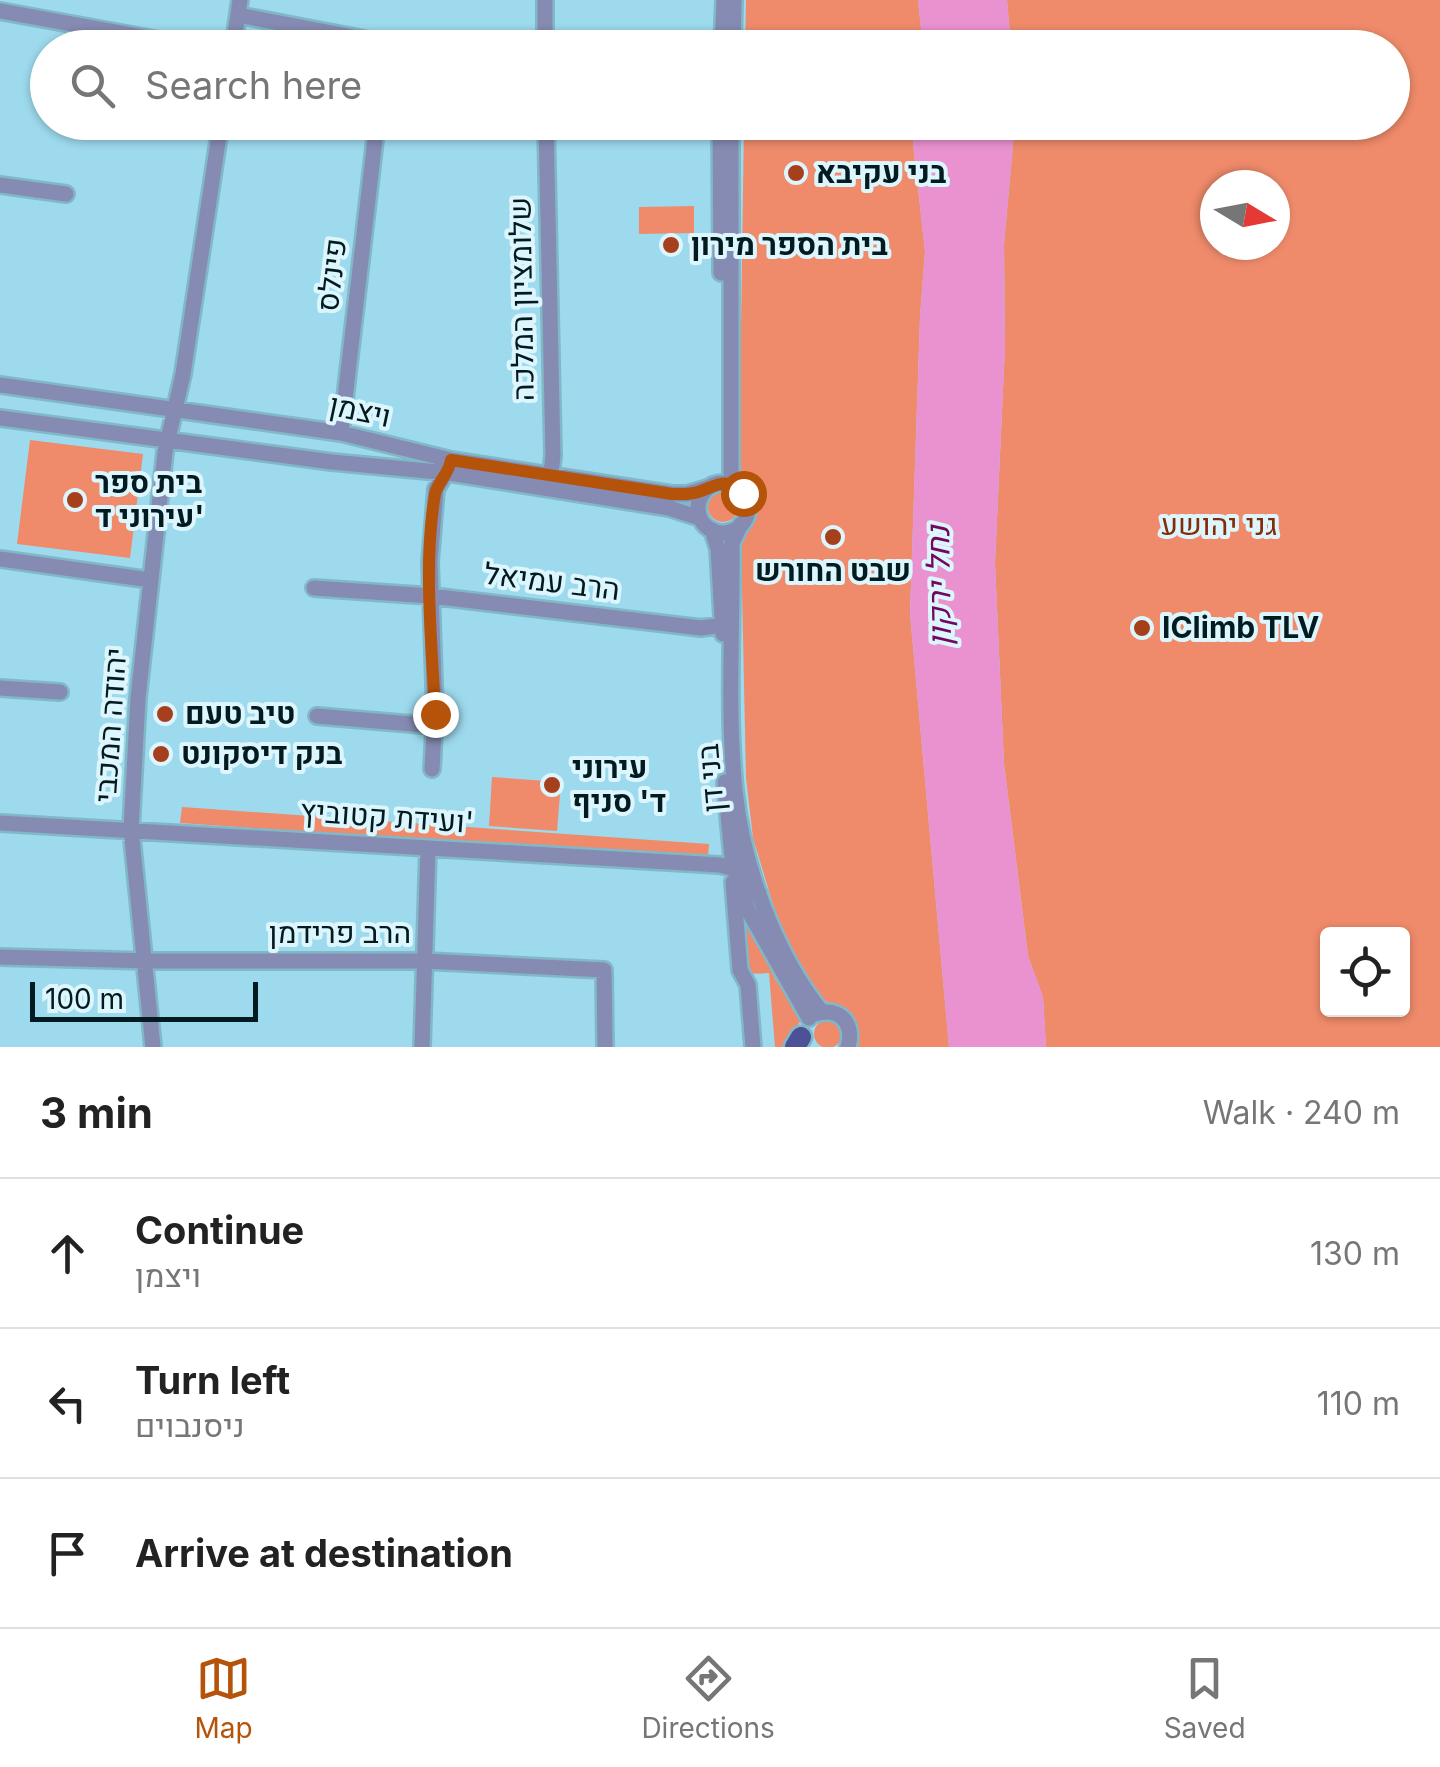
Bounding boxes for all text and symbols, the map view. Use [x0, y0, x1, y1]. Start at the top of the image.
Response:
search box [30, 30, 1410, 140]
icon: search [65, 58, 120, 113]
text: Search here [145, 62, 362, 108]
place label: בני עקיבא [816, 154, 946, 190]
marker: בני עקיבא [785, 162, 807, 184]
north arrow [1200, 170, 1290, 260]
street label: שלומציון המלכה [501, 197, 541, 401]
place label: בית הספר מירון [691, 226, 888, 262]
marker: בית הספר מירון [660, 234, 682, 256]
street label: פינלס [309, 236, 353, 313]
street label: ויצמן [326, 386, 394, 434]
place label: בית ספר עירוני ד' [95, 464, 205, 534]
route start [721, 471, 767, 517]
marker: בית ספר עירוני ד' [64, 489, 86, 511]
park label: גני יהושע [1161, 506, 1277, 542]
water label: נחל ירקון [918, 523, 959, 647]
marker: שבט החורש [822, 526, 844, 548]
place label: שבט החורש [755, 552, 911, 588]
street label: הרב עמיאל [482, 555, 622, 607]
place label: IClimb TLV [1162, 609, 1319, 645]
marker: IClimb TLV [1131, 617, 1153, 639]
street label: יהודה המכבי [87, 646, 133, 803]
route end [413, 692, 459, 738]
place label: טיב טעם [185, 695, 295, 731]
marker: טיב טעם [154, 703, 176, 725]
place label: בנק דיסקונט [181, 735, 342, 771]
street label: בני דן [689, 742, 731, 814]
marker: בנק דיסקונט [150, 743, 172, 765]
place label: עירוני ד' סניף [572, 749, 666, 819]
marker: עירוני ד' סניף [541, 774, 563, 796]
street label: ועידת קטוביץ' [299, 792, 475, 840]
street label: הרב פרידמן [269, 914, 411, 950]
map controls [1320, 927, 1410, 1017]
button: locate [1320, 927, 1410, 1017]
scale bar [30, 977, 258, 1021]
text: 100 m [45, 982, 124, 1016]
text: 3 min [40, 1087, 153, 1138]
text: Walk · 240 m [1203, 1093, 1400, 1132]
text: Continue [135, 1207, 304, 1253]
icon: ahead [40, 1226, 95, 1281]
text: 130 m [1310, 1234, 1400, 1273]
text: ויצמן [135, 1256, 201, 1295]
text: Turn left [135, 1357, 290, 1403]
icon: left [40, 1376, 95, 1431]
text: 110 m [1317, 1384, 1400, 1423]
text: ניסנבוים [135, 1406, 245, 1445]
icon: arrive [40, 1526, 95, 1581]
text: Arrive at destination [135, 1530, 513, 1576]
tab: Map [194, 1651, 253, 1745]
tab: Directions [641, 1651, 775, 1745]
tab: Saved [1164, 1651, 1246, 1745]

